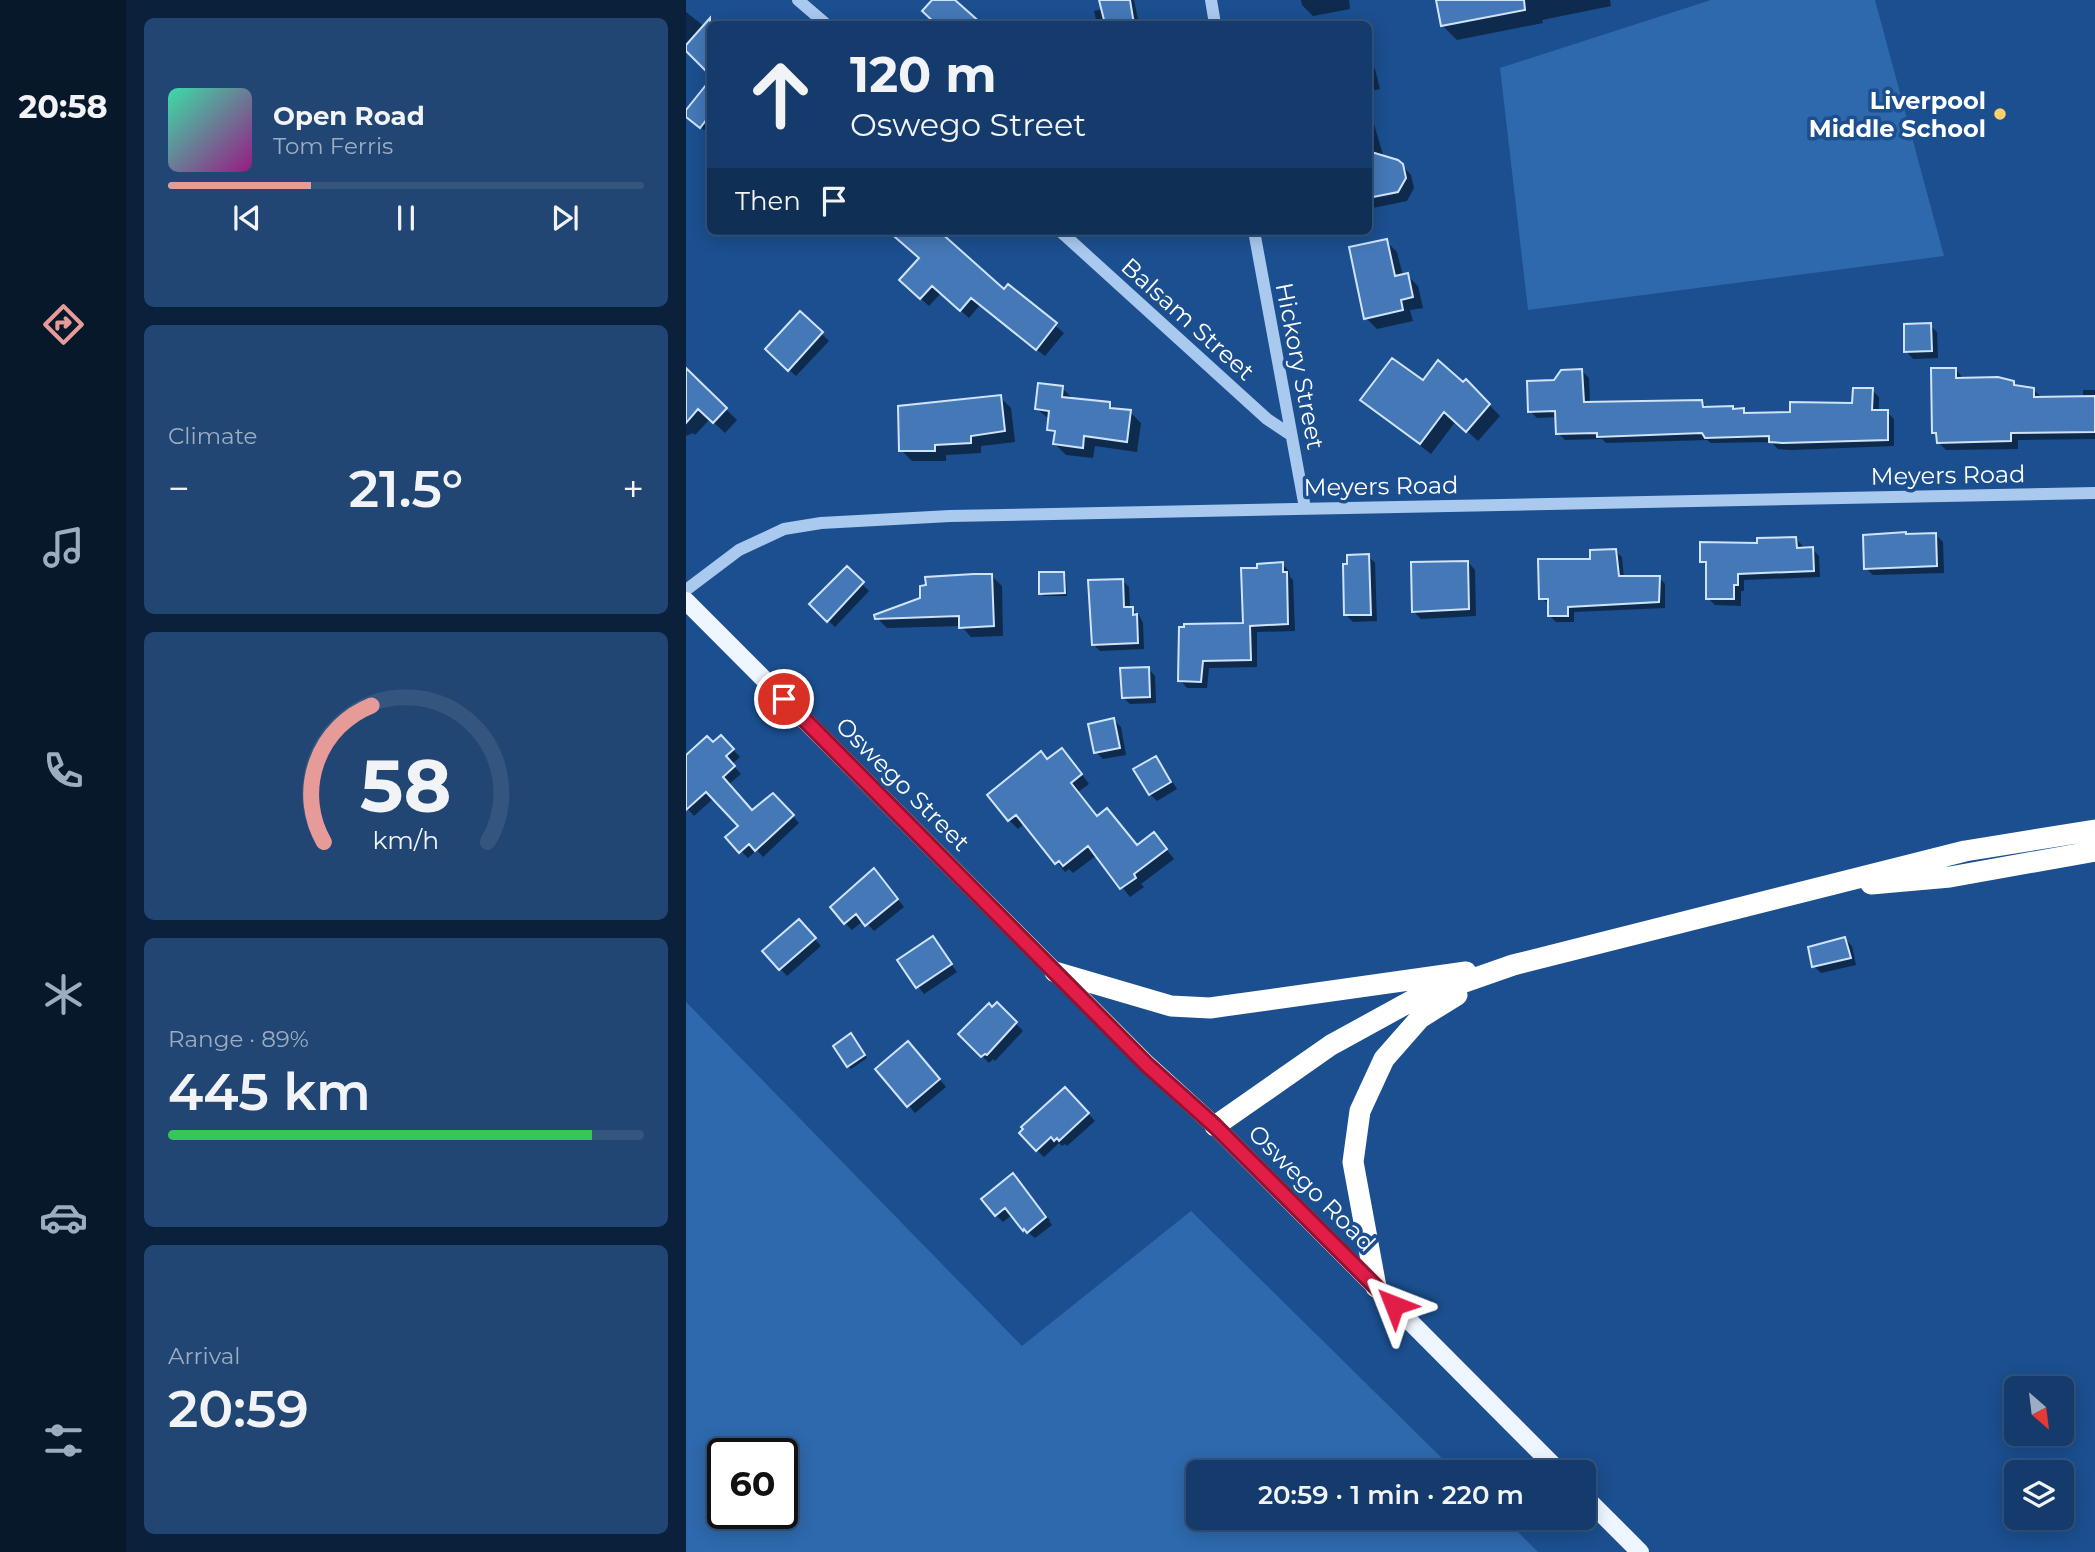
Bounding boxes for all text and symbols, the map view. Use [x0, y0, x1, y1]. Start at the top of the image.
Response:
text: 120 m [850, 45, 997, 104]
icon: ahead [735, 49, 826, 140]
place label: Liverpool Middle School [1809, 86, 1986, 143]
text: 20:58 [18, 87, 108, 126]
text: Open Road [273, 100, 425, 132]
text: Oswego Street [850, 105, 1086, 144]
marker: Liverpool Middle School [1992, 106, 2008, 122]
text: Tom Ferris [273, 132, 393, 160]
icon: arrive [815, 182, 853, 220]
text: Then [735, 185, 801, 217]
icon: previous [228, 199, 266, 237]
icon: pause [387, 199, 425, 237]
icon: next [546, 199, 584, 237]
street label: Balsam Street [1116, 252, 1261, 386]
street label: Hickory Street [1270, 280, 1330, 452]
icon: directions [39, 300, 88, 349]
text: Climate [168, 422, 257, 450]
text: 21.5° [349, 457, 463, 520]
street label: Meyers Road [1870, 459, 2026, 491]
text: − [168, 465, 190, 512]
text: + [622, 465, 644, 512]
street label: Meyers Road [1303, 470, 1459, 502]
icon: music [39, 523, 88, 572]
pin [754, 669, 814, 729]
icon: arrive [765, 680, 803, 718]
street label: Oswego Street [830, 711, 976, 857]
text: 58 [360, 742, 452, 830]
icon: phone [39, 746, 88, 795]
text: km/h [373, 825, 439, 855]
icon: climate [39, 970, 88, 1019]
text: Range · 89% [168, 1025, 309, 1053]
text: 445 km [168, 1060, 371, 1123]
street label: Oswego Road [1243, 1119, 1381, 1257]
icon: car [39, 1193, 88, 1242]
position arrow [1357, 1268, 1431, 1342]
text: Arrival [168, 1342, 241, 1370]
north arrow [2004, 1376, 2074, 1446]
map controls [2004, 1376, 2074, 1530]
text: 20:59 [168, 1377, 309, 1440]
icon: filters [39, 1416, 88, 1465]
speed limit sign: 60 [707, 1438, 798, 1529]
button: layers [2004, 1460, 2074, 1530]
text: 20:59 · 1 min · 220 m [1258, 1479, 1524, 1511]

